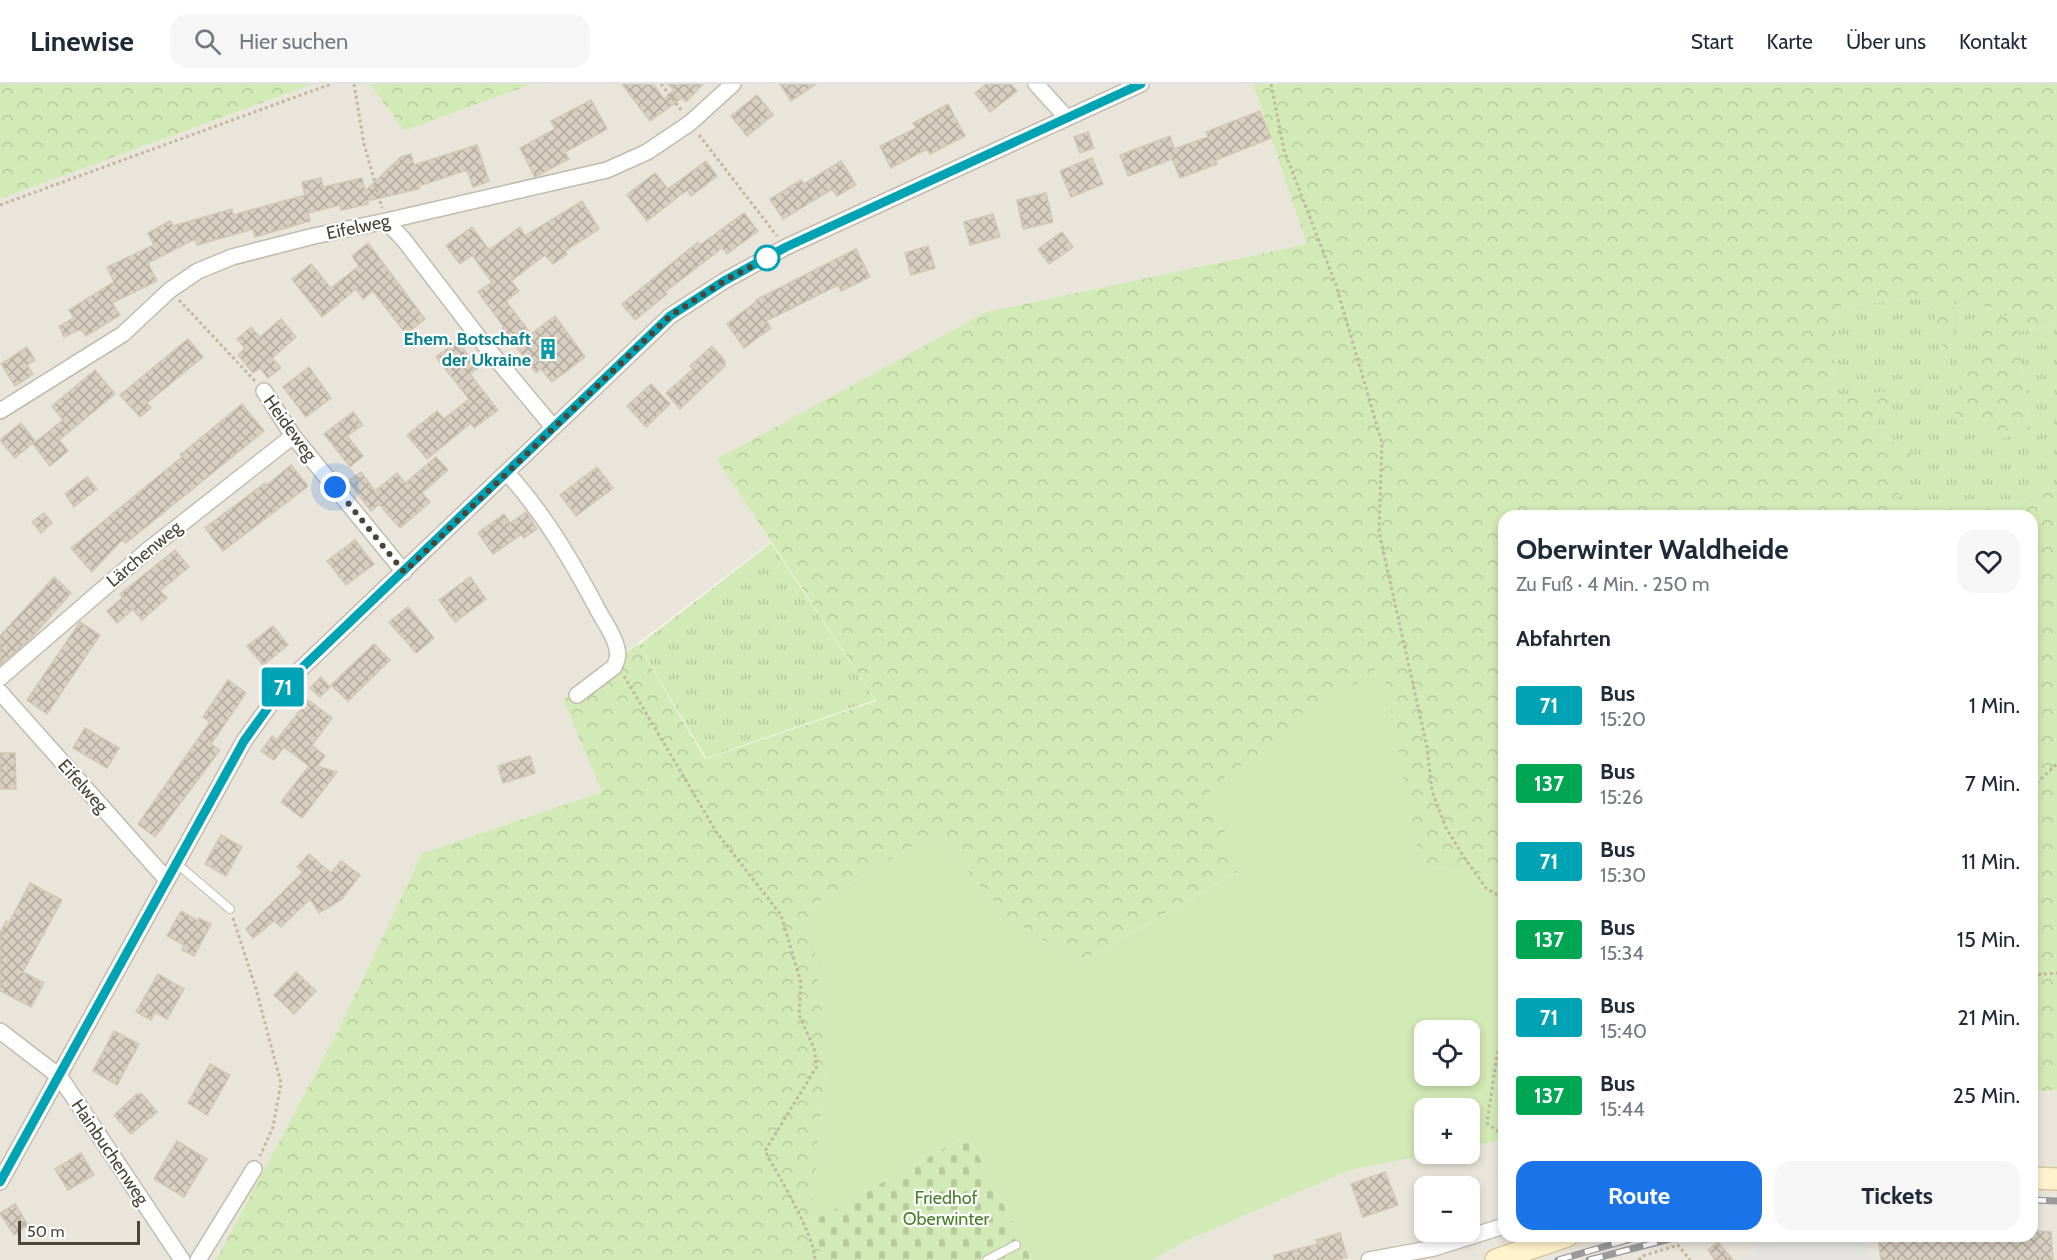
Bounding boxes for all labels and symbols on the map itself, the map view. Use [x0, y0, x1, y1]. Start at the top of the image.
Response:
street label: Eifelweg [324, 209, 393, 244]
unlabelled marker [754, 245, 780, 271]
place label: Ehem. Botschaft der Ukraine [403, 328, 531, 371]
building icon: Ehem. Botschaft der Ukraine [536, 337, 560, 361]
street label: Heideweg [259, 391, 322, 466]
your location [320, 472, 350, 502]
street label: Lärchenweg [102, 516, 187, 592]
line badge: 71 [256, 668, 310, 706]
street label: Eifelweg [53, 755, 113, 818]
street label: Hainbuchenweg [67, 1095, 154, 1210]
park label: Friedhof Oberwinter [903, 1187, 989, 1230]
scale bar [18, 1218, 140, 1246]

